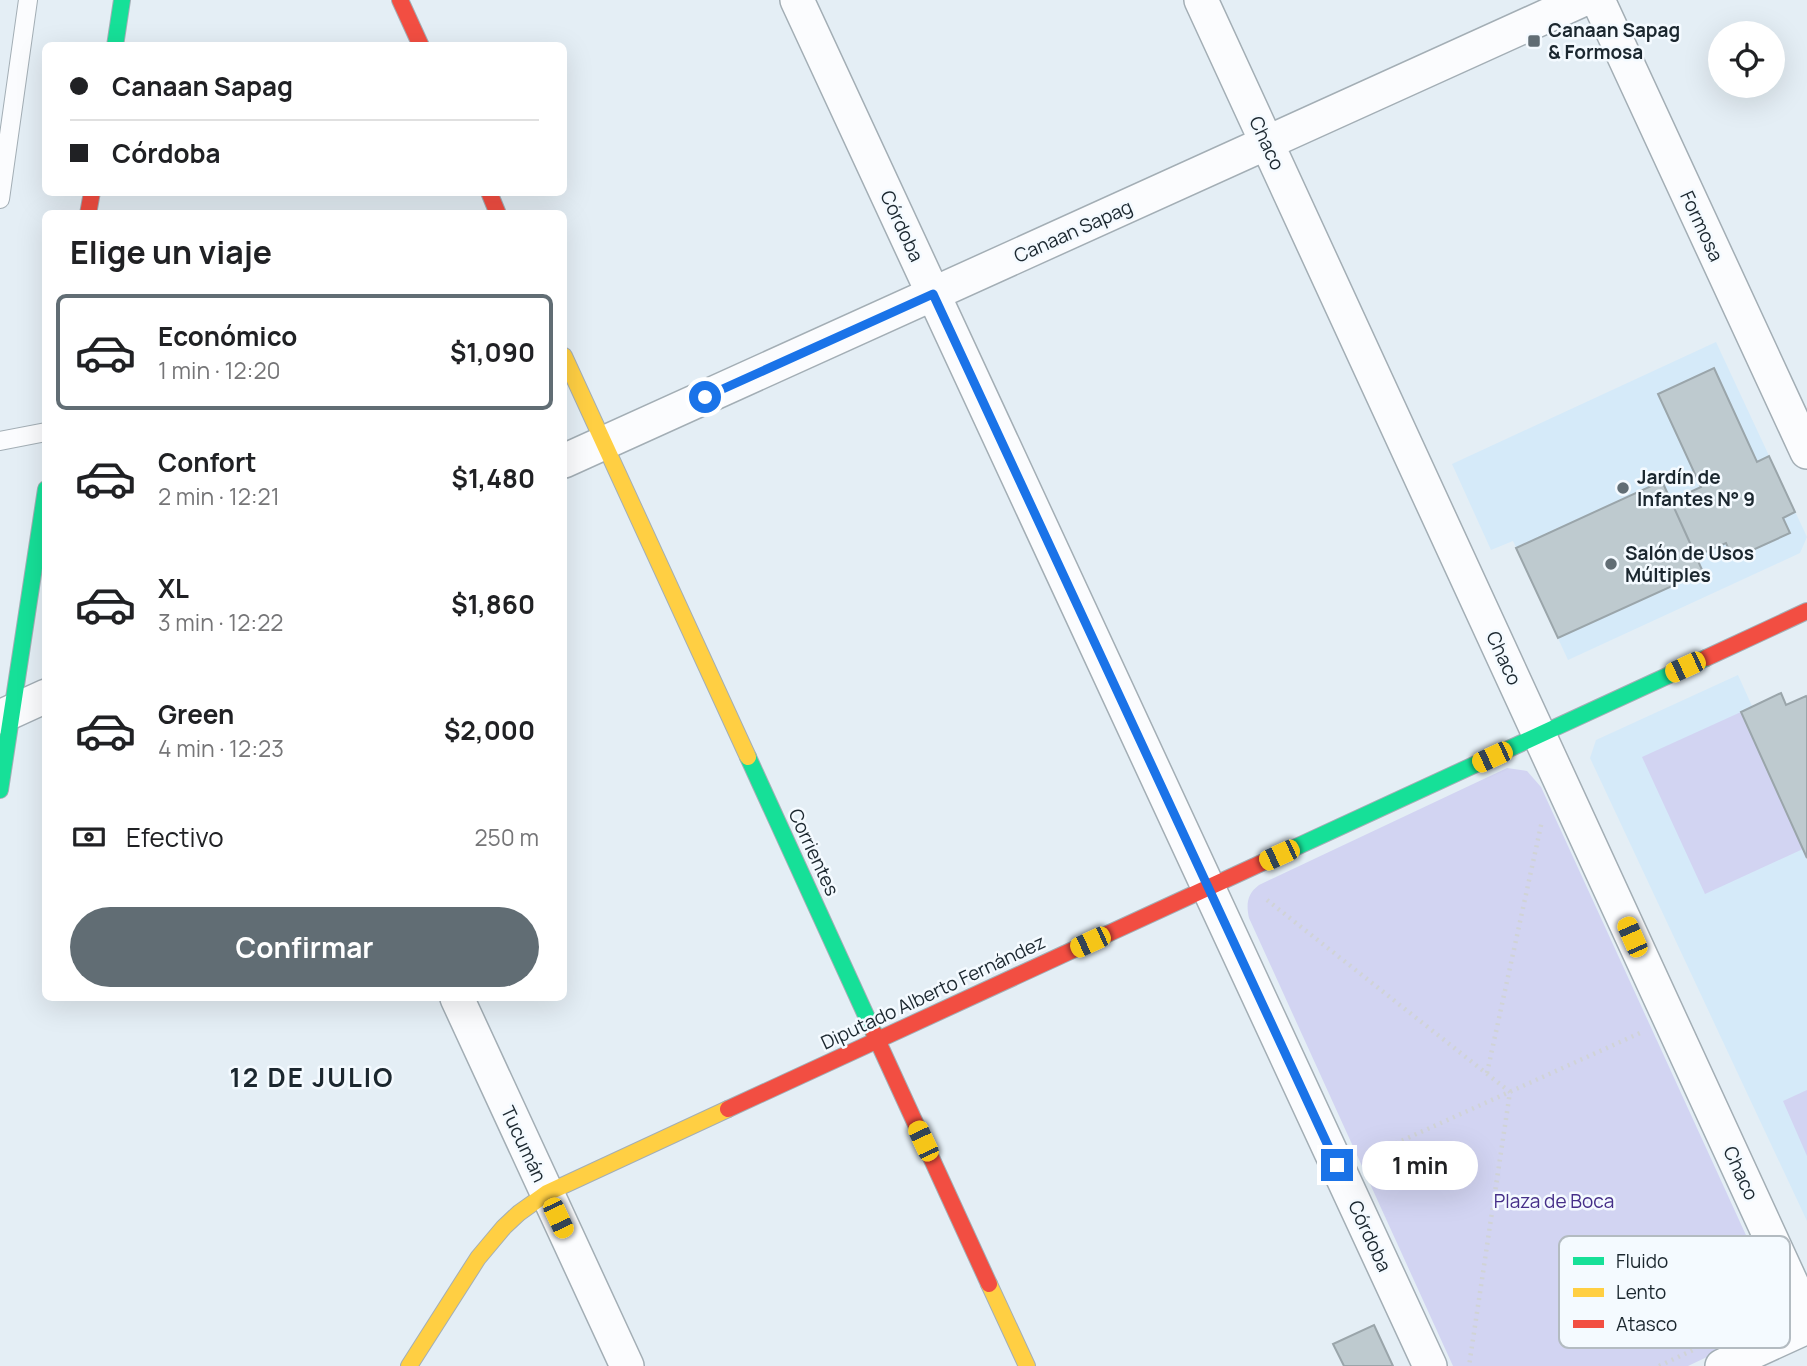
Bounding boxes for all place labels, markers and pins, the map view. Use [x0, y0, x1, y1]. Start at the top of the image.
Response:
place label: Canaan Sapag & Formosa [1548, 17, 1680, 65]
marker: Canaan Sapag & Formosa [1526, 33, 1542, 49]
place label: Jardín de Infantes N° 9 [1637, 464, 1755, 512]
marker: Jardín de Infantes N° 9 [1615, 480, 1631, 496]
place label: Salón de Usos Múltiples [1625, 540, 1754, 588]
marker: Salón de Usos Múltiples [1603, 556, 1619, 572]

